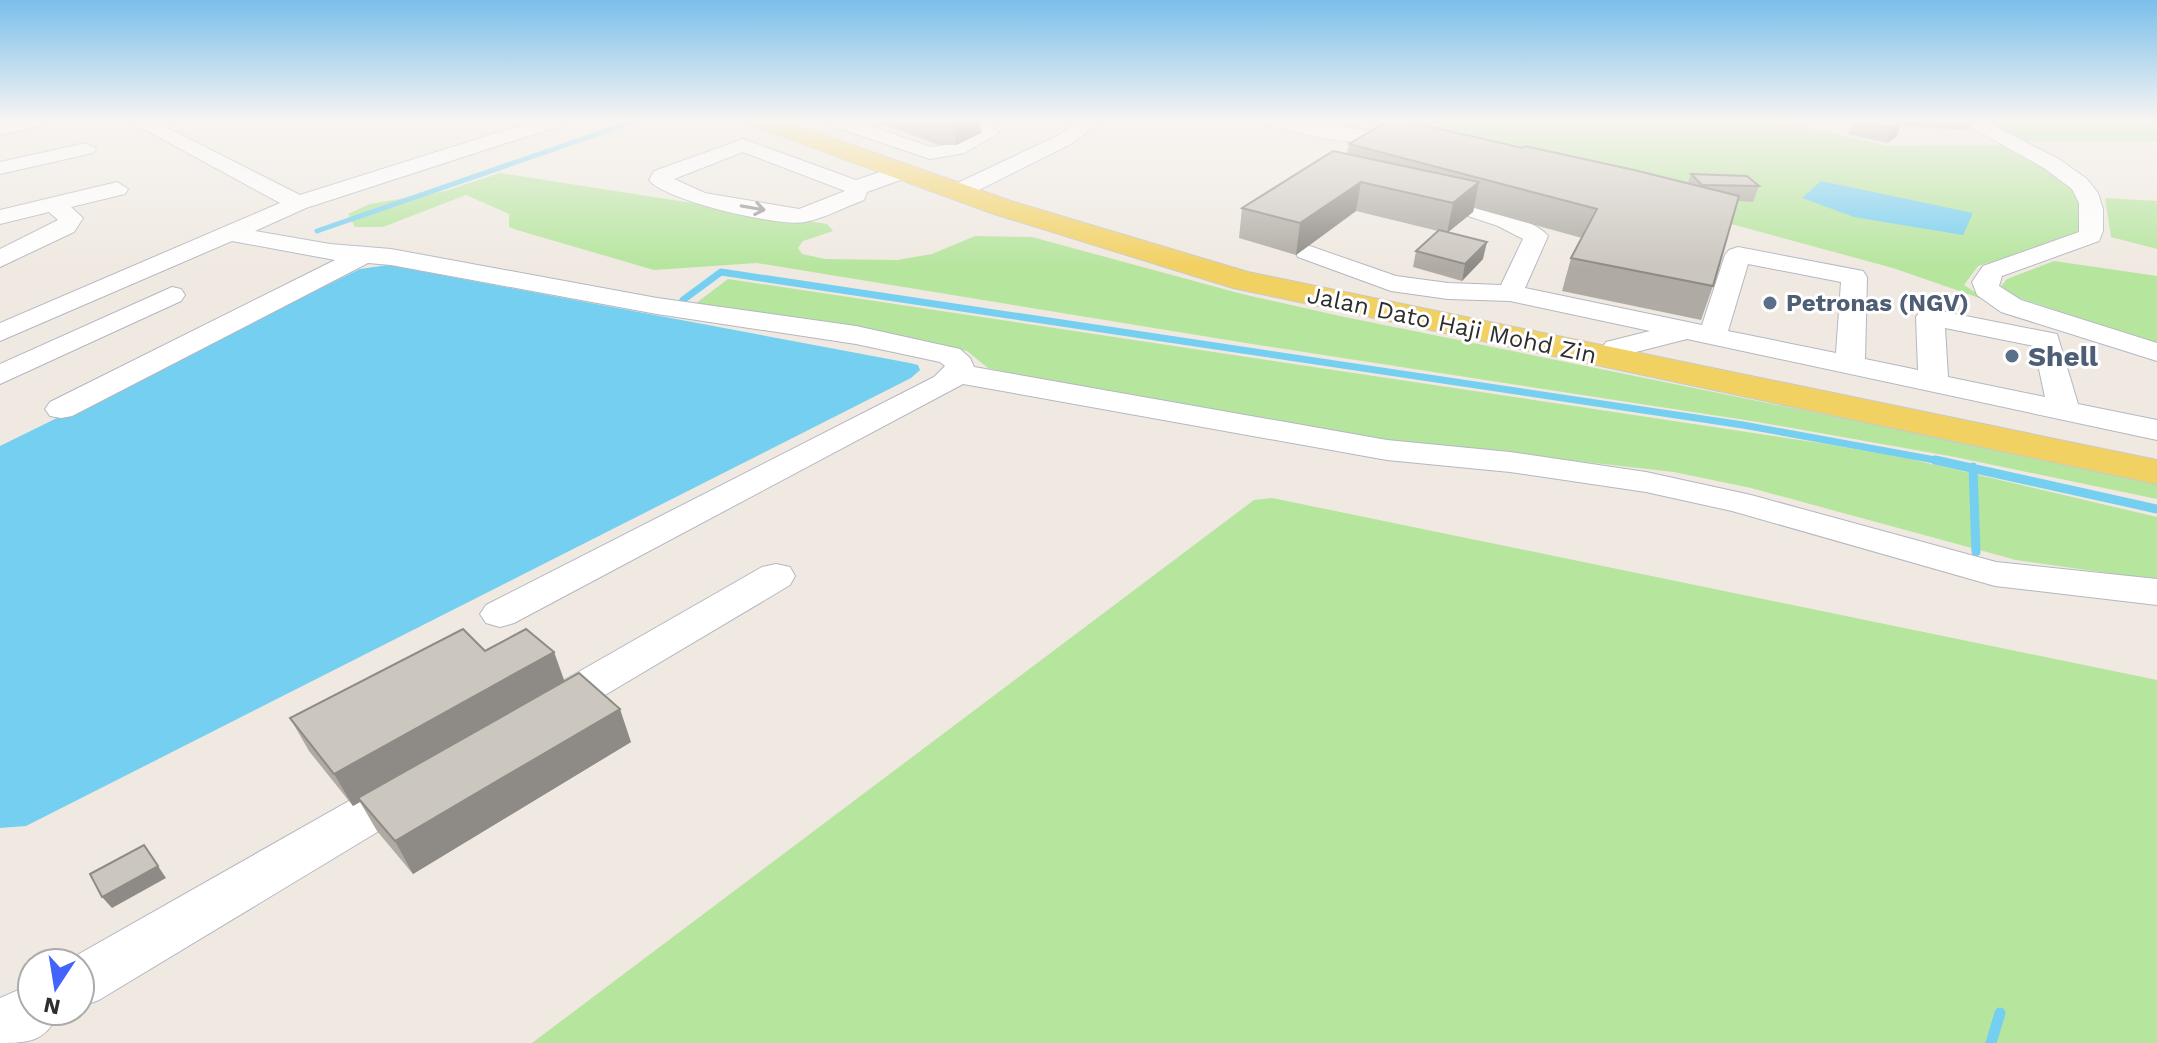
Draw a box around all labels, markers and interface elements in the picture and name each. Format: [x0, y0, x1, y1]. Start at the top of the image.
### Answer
one-way arrow [740, 201, 766, 216]
street label: Jalan Dato Haji Mohd Zin [1305, 281, 1599, 369]
place label: Petronas (NGV) [1786, 289, 1969, 317]
marker: Petronas (NGV) [1761, 294, 1779, 312]
place label: Shell [2028, 340, 2099, 373]
marker: Shell [2003, 347, 2021, 365]
north arrow [16, 947, 96, 1027]
text: N [41, 992, 63, 1020]

